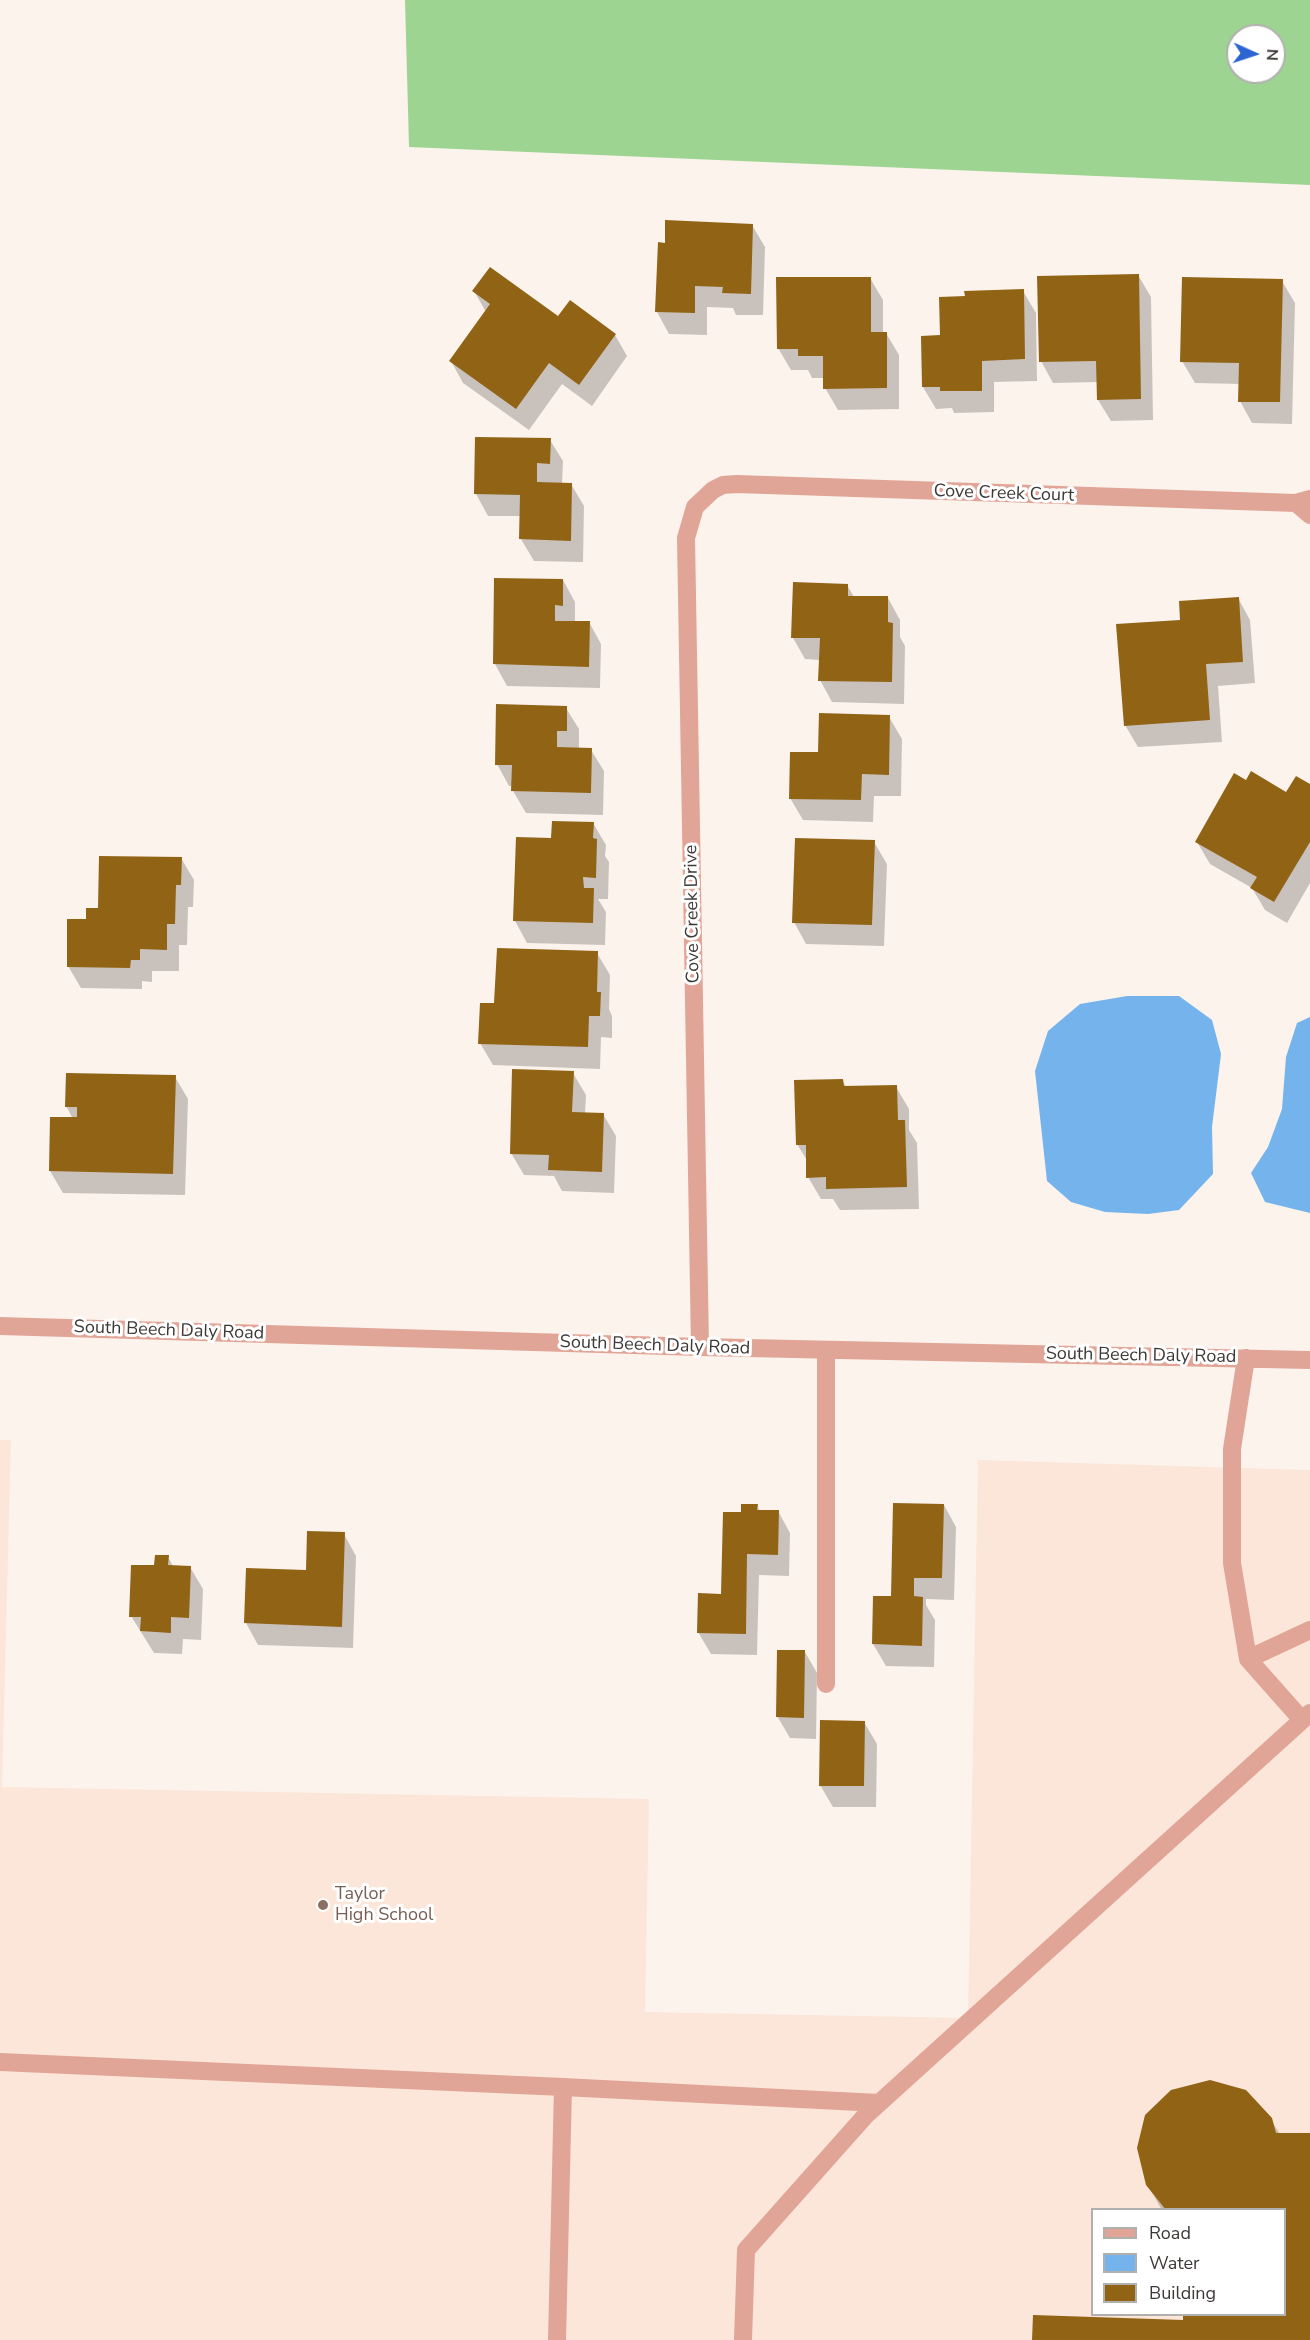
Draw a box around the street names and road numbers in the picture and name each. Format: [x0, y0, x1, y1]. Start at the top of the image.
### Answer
street label: Cove Creek Court [933, 481, 1075, 507]
street label: Cove Creek Drive [681, 845, 705, 983]
street label: South Beech Daly Road [73, 1317, 265, 1345]
street label: South Beech Daly Road [559, 1332, 751, 1360]
street label: South Beech Daly Road [1046, 1344, 1236, 1368]

